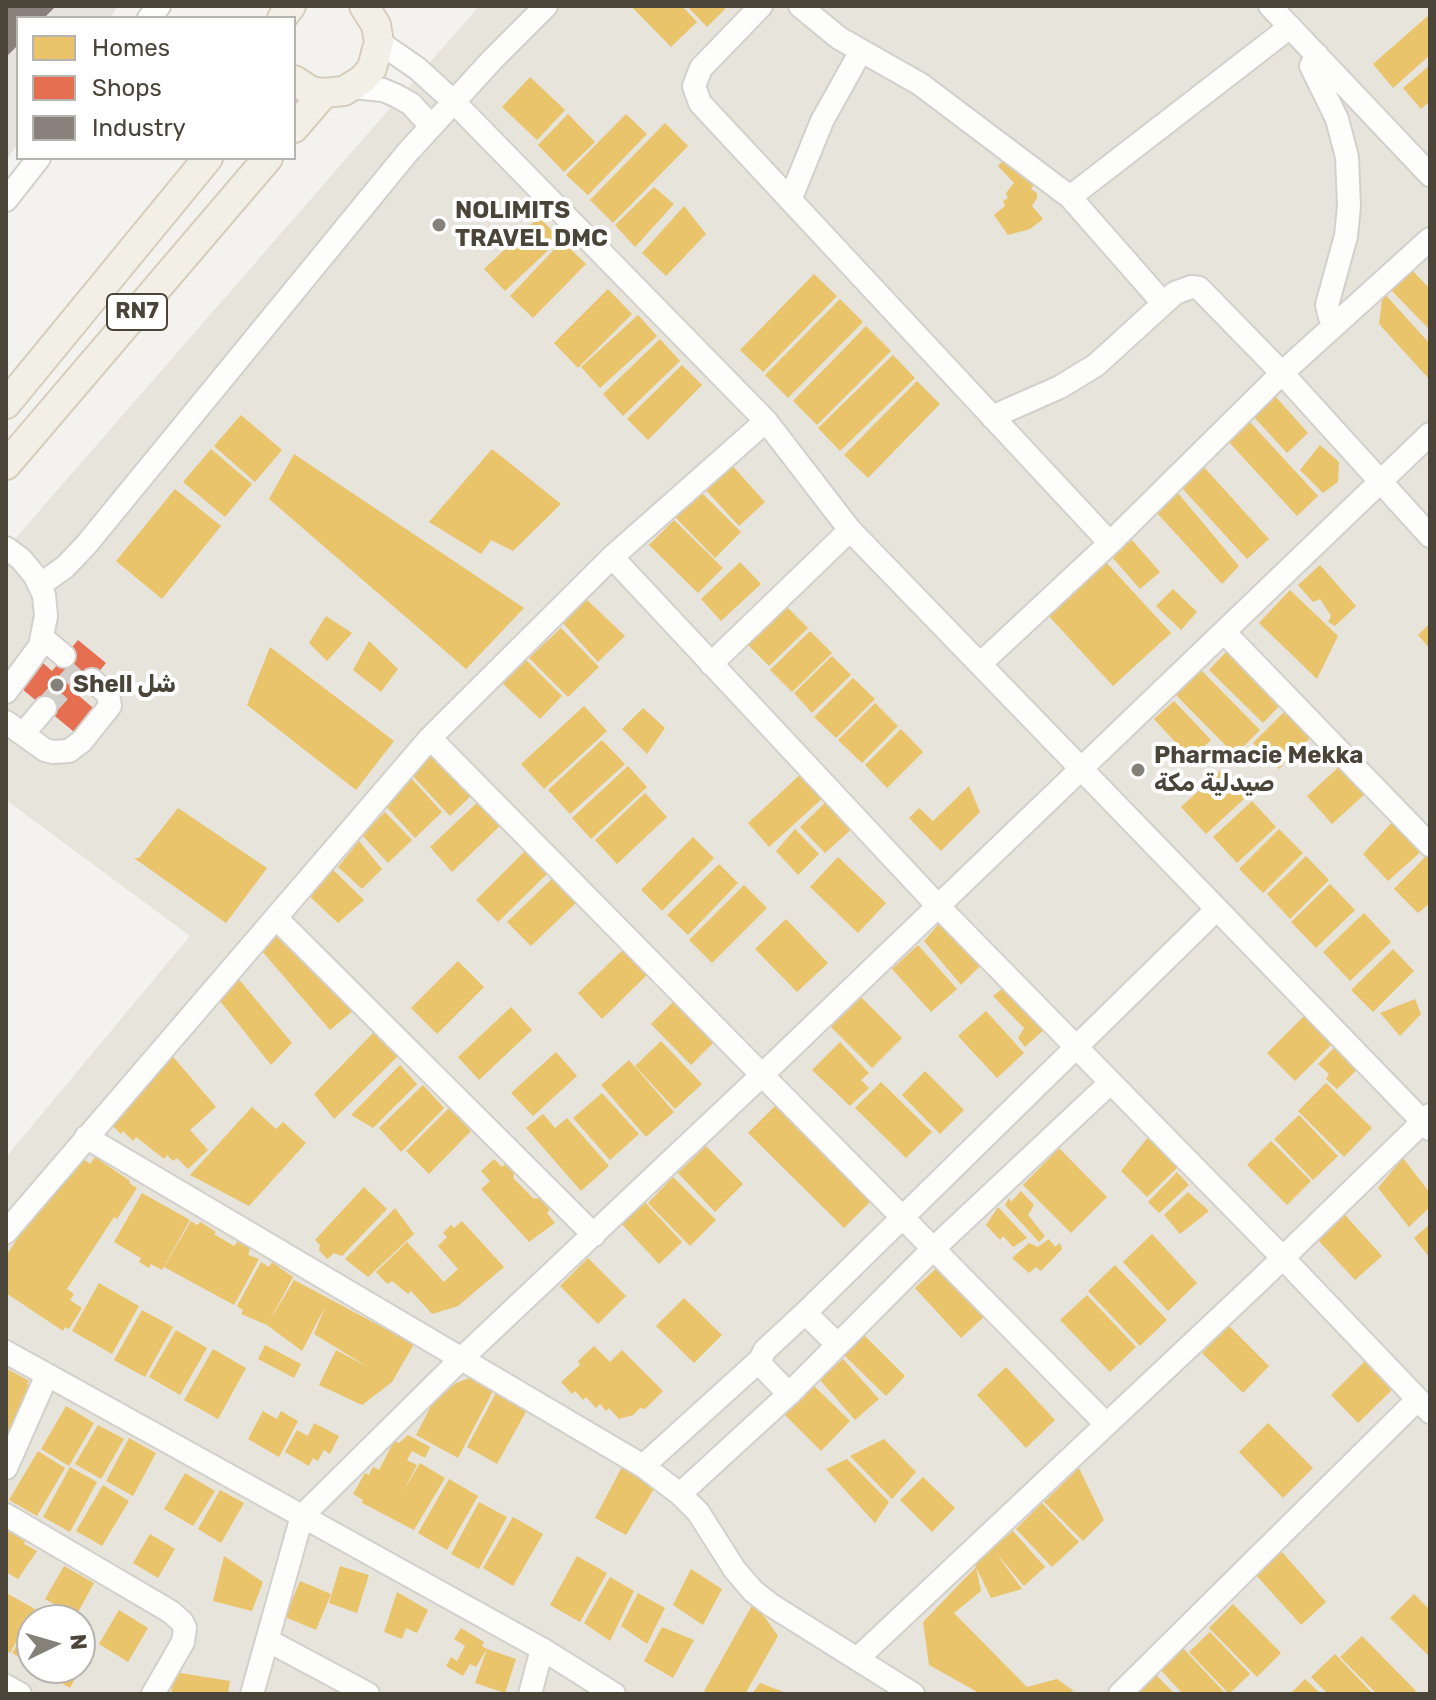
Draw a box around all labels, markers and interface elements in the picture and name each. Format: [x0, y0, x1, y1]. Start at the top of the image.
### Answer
legend [16, 16, 296, 160]
text: Homes [92, 34, 170, 62]
text: Shops [92, 74, 162, 102]
text: Industry [92, 114, 186, 142]
place label: NOLIMITS TRAVEL DMC [455, 197, 608, 253]
marker: NOLIMITS TRAVEL DMC [430, 216, 448, 234]
road number: RN7 [107, 294, 167, 330]
place label: Shell شل [73, 671, 176, 699]
marker: Shell شل [48, 676, 66, 694]
place label: Pharmacie Mekka صيدلية مكة [1154, 742, 1364, 798]
marker: Pharmacie Mekka صيدلية مكة [1129, 761, 1147, 779]
north arrow [16, 1604, 96, 1684]
text: N [64, 1633, 93, 1651]

